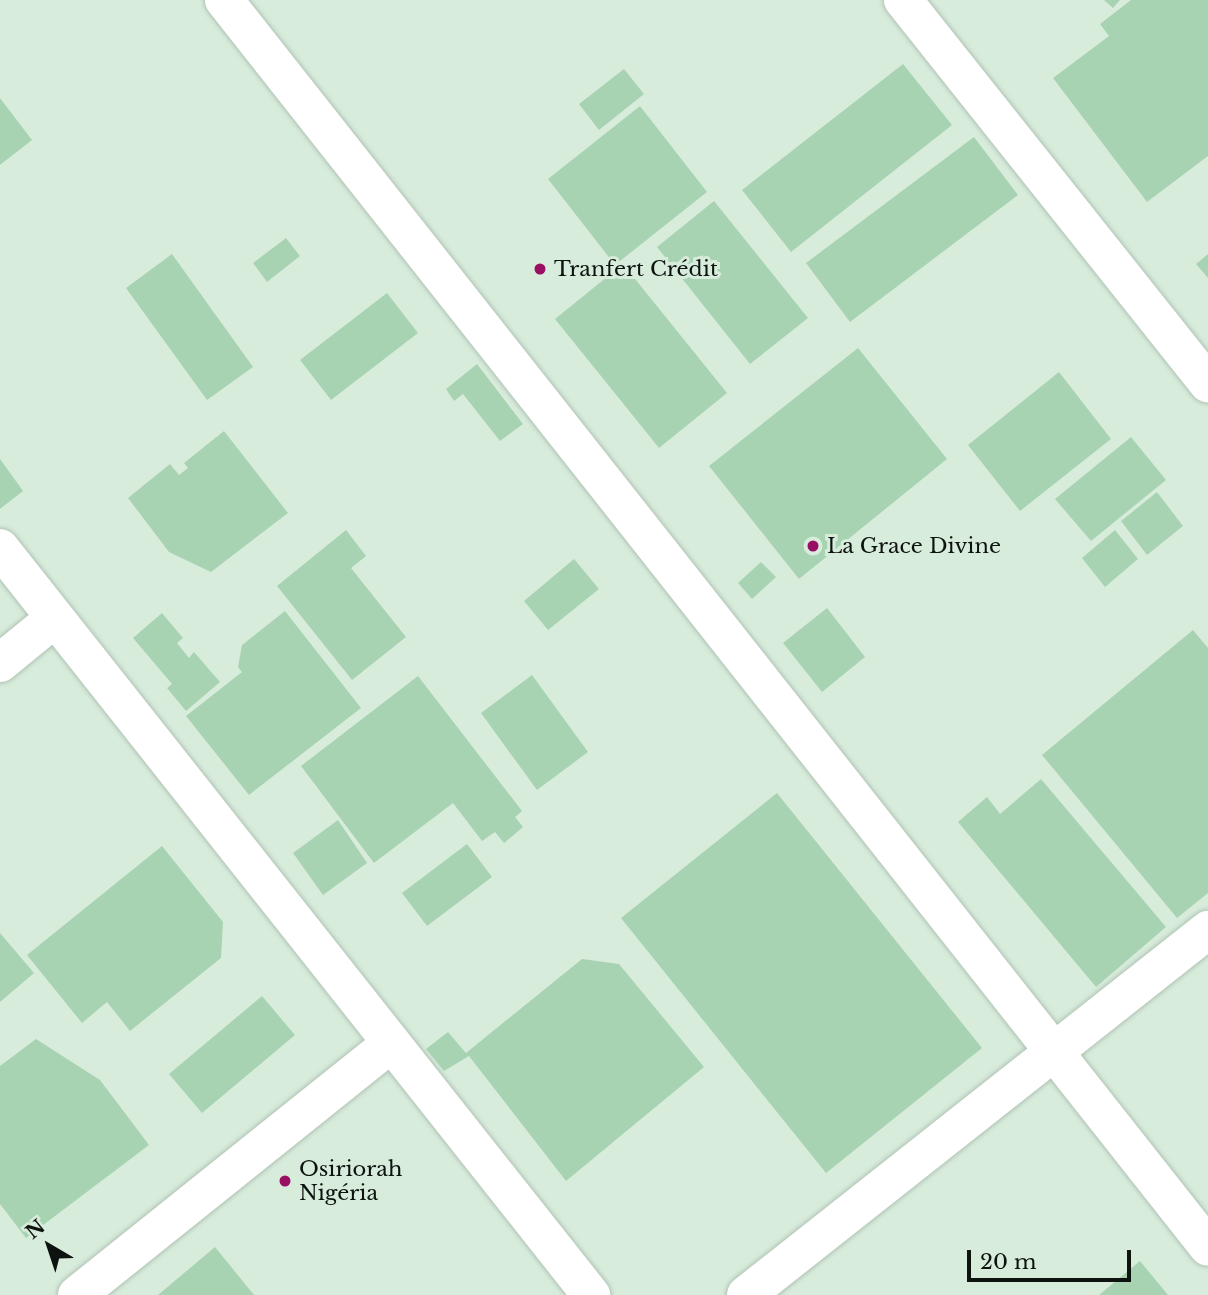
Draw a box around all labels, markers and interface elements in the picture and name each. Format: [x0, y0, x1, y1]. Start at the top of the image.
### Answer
place label: Tranfert Crédit [554, 256, 718, 282]
marker: Tranfert Crédit [532, 261, 548, 277]
place label: La Grace Divine [827, 533, 1001, 559]
marker: La Grace Divine [805, 538, 821, 554]
place label: Osiriorah Nigéria [299, 1156, 402, 1206]
marker: Osiriorah Nigéria [277, 1173, 293, 1189]
north arrow [14, 1211, 84, 1281]
text: N [21, 1215, 50, 1244]
scale bar [970, 1236, 1134, 1280]
text: 20 m [980, 1249, 1037, 1275]

